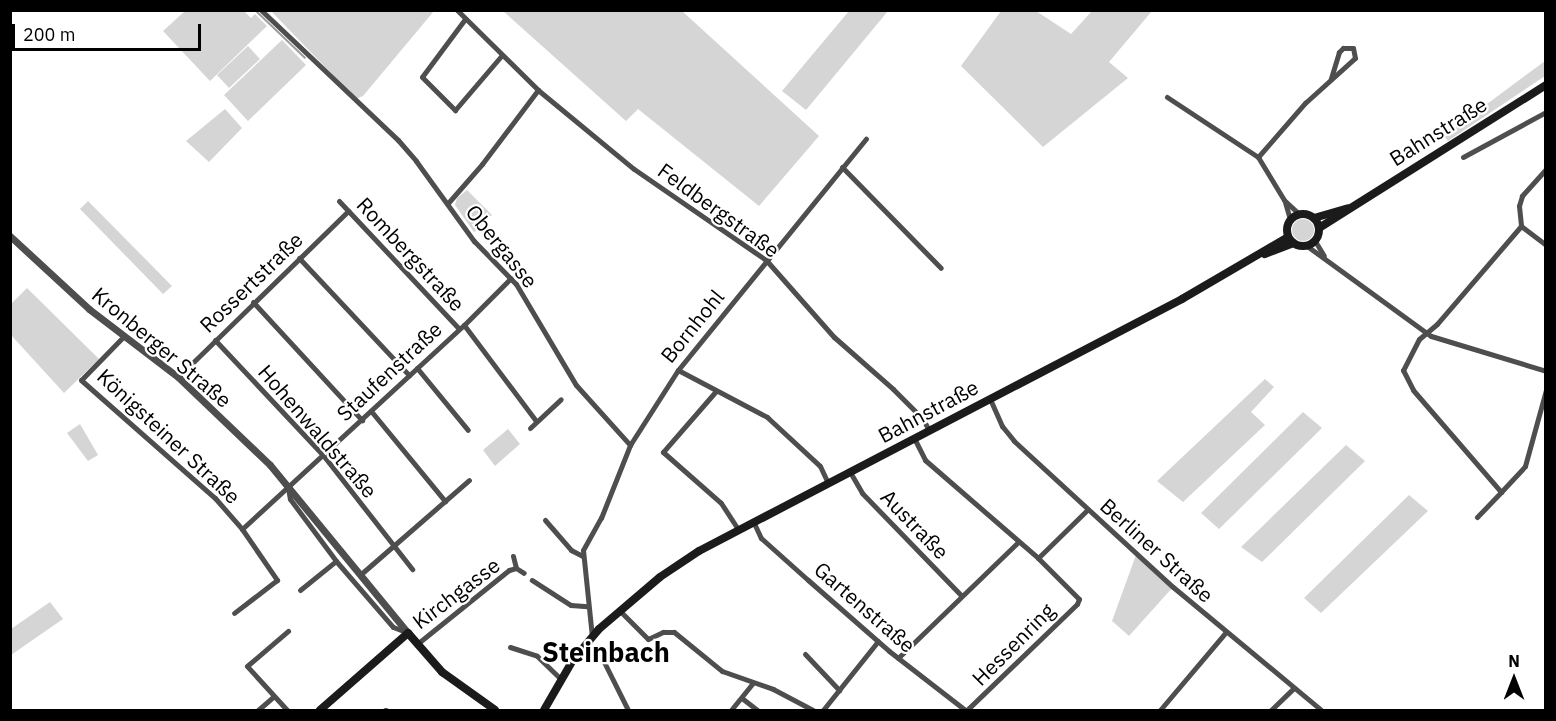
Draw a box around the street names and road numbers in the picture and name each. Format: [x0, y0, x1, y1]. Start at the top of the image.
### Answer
street label: Bahnstraße [1385, 91, 1491, 171]
street label: Feldbergstraße [653, 158, 785, 262]
street label: Rombergstraße [352, 192, 470, 316]
street label: Obergasse [461, 199, 543, 293]
street label: Rossertstraße [194, 227, 308, 337]
street label: Kronberger Straße [87, 281, 237, 413]
street label: Bornhohl [655, 284, 729, 368]
street label: Staufenstraße [331, 316, 447, 426]
street label: Hohenwaldstraße [253, 359, 383, 503]
street label: Königsteiner Straße [92, 363, 246, 509]
street label: Bahnstraße [874, 374, 982, 448]
street label: Austraße [876, 484, 954, 564]
street label: Berliner Straße [1095, 493, 1219, 607]
street label: Kirchgasse [407, 552, 505, 634]
street label: Gartenstraße [809, 556, 921, 658]
street label: Hessenring [967, 598, 1059, 690]

